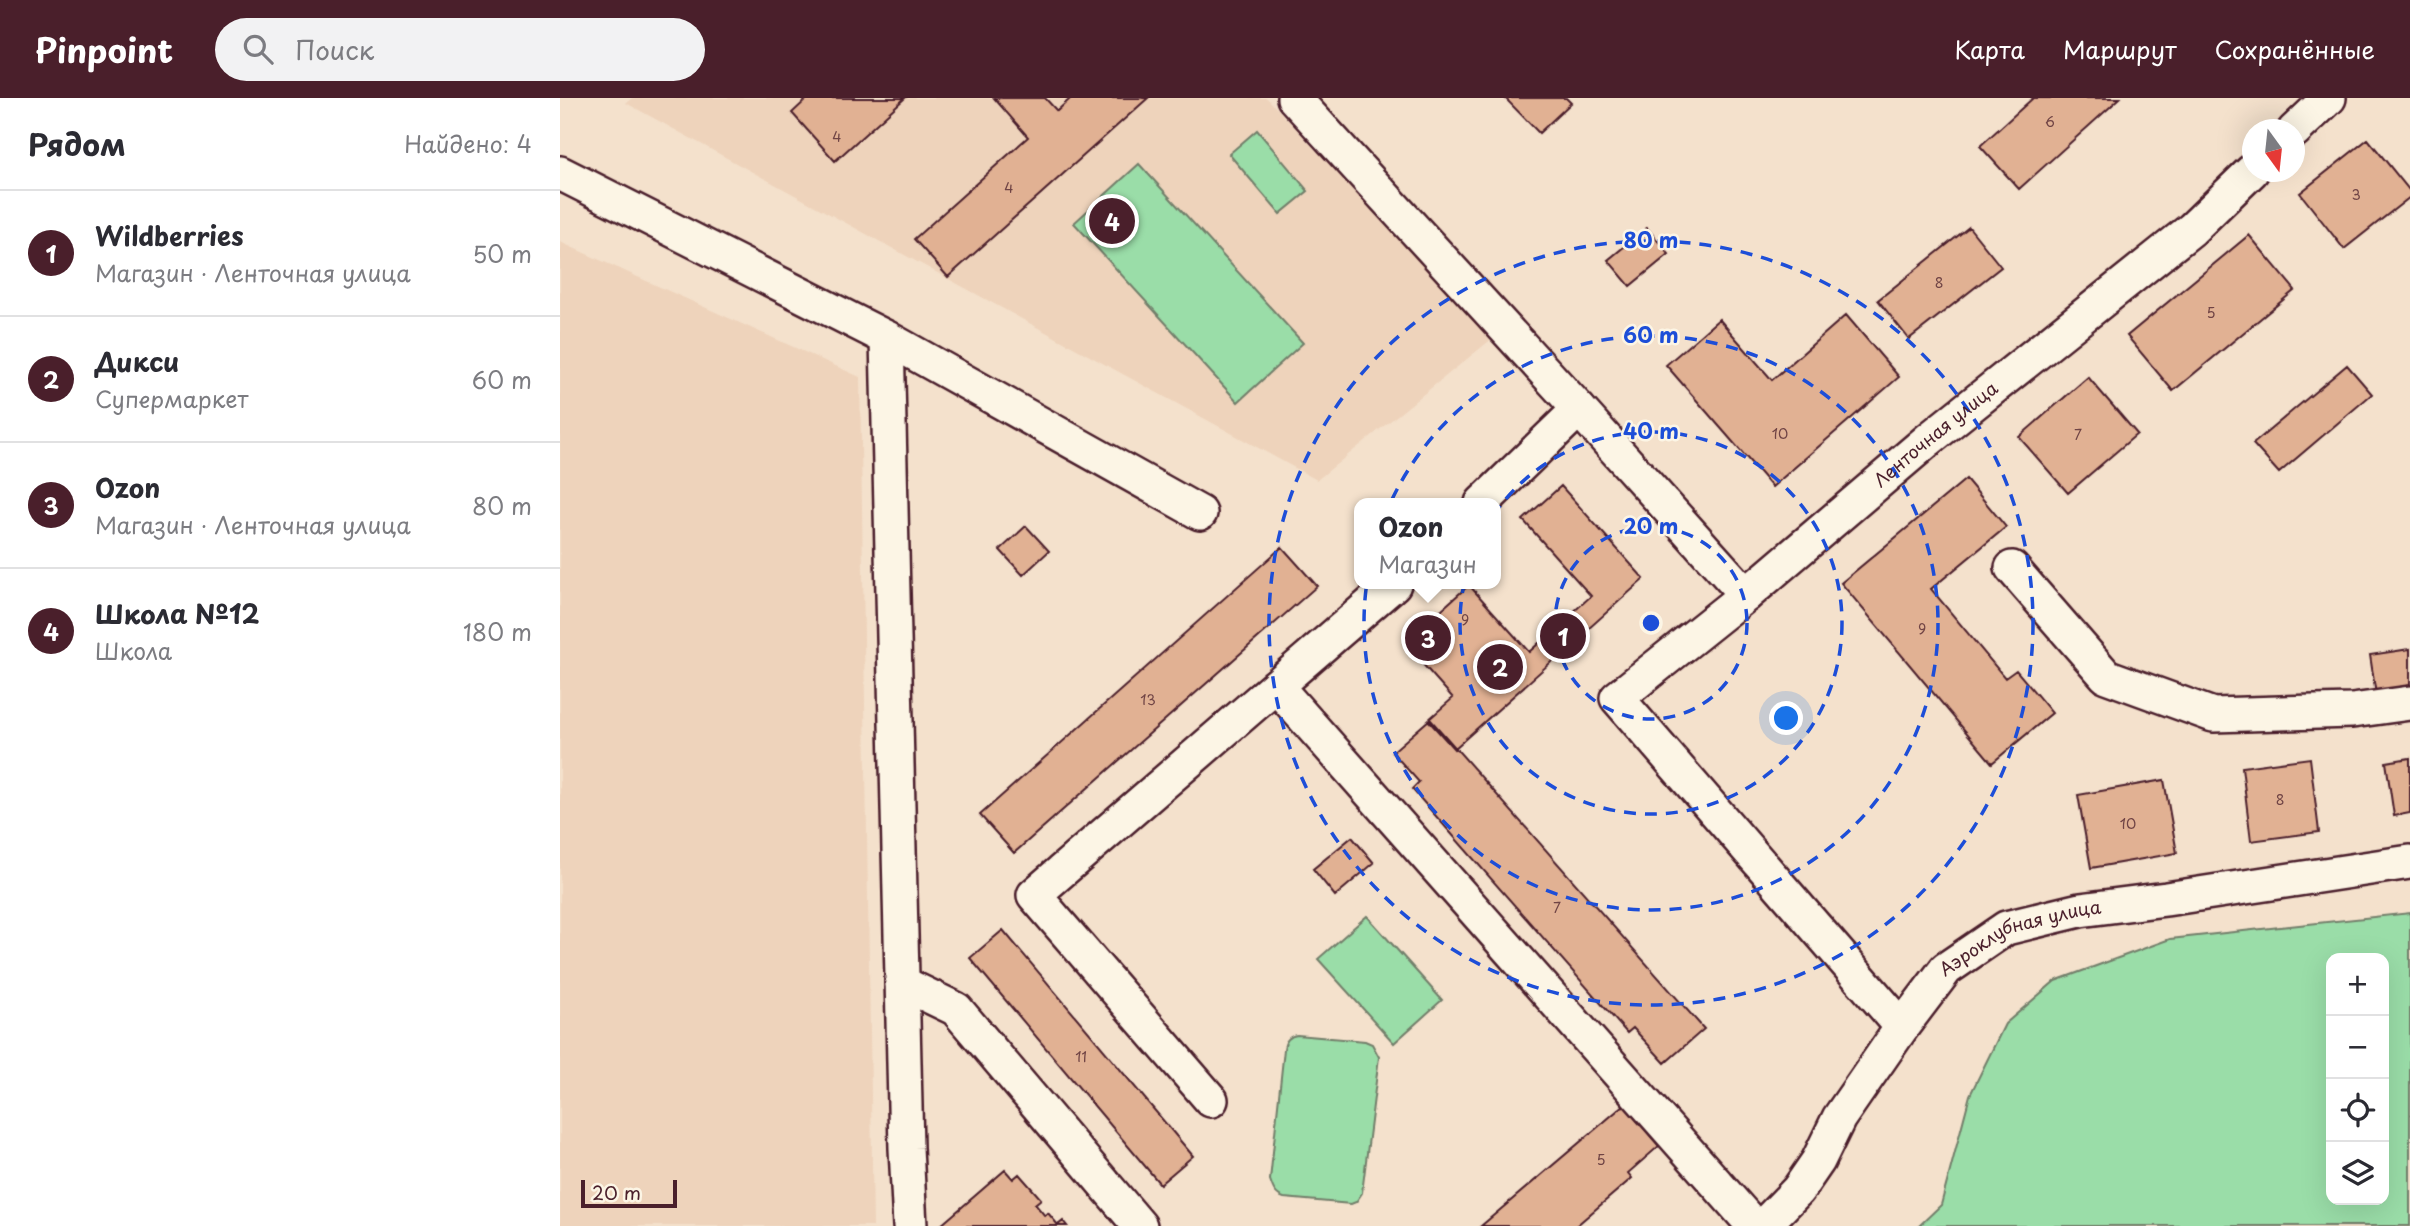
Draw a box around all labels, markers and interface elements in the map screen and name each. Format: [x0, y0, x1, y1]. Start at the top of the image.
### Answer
search box [215, 18, 705, 81]
text: Pinpoint [35, 24, 173, 74]
icon: search [239, 30, 277, 68]
text: Поиск [295, 30, 374, 69]
text: Карта [1954, 31, 2025, 67]
text: Маршрут [2063, 31, 2177, 67]
text: Сохранённые [2215, 31, 2375, 67]
house number: 6 [2045, 111, 2055, 132]
north arrow [2242, 119, 2305, 182]
text: Рядом [28, 121, 126, 166]
text: Найдено: 4 [404, 126, 532, 161]
house number: 4 [832, 126, 842, 147]
house number: 4 [1004, 177, 1014, 198]
house number: 3 [2351, 184, 2361, 205]
pin: 4 [1089, 195, 1135, 247]
text: Wildberries [95, 216, 244, 255]
text: 80 m [1624, 223, 1678, 255]
text: 1 [46, 236, 57, 271]
text: 50 m [472, 236, 532, 271]
text: Магазин · Ленточная улица [95, 255, 411, 290]
house number: 8 [1935, 272, 1943, 293]
house number: 5 [2206, 302, 2216, 323]
text: 60 m [1623, 318, 1679, 350]
text: Дикси [95, 342, 179, 381]
text: 2 [43, 362, 59, 397]
text: 60 m [472, 362, 532, 397]
street label: Ленточная улица [1867, 374, 2004, 493]
text: Супермаркет [95, 381, 249, 416]
text: 40 m [1623, 414, 1679, 446]
house number: 10 [1772, 423, 1788, 444]
house number: 7 [2074, 424, 2082, 445]
text: Ozon [95, 468, 160, 507]
text: 3 [43, 488, 59, 523]
text: 80 m [472, 488, 532, 523]
popup [1354, 498, 1501, 589]
text: Магазин · Ленточная улица [95, 507, 411, 542]
text: Ozon [1378, 507, 1444, 546]
text: 20 m [1624, 509, 1678, 541]
text: Магазин [1378, 546, 1477, 581]
text: Школа №12 [95, 594, 260, 633]
house number: 9 [1461, 609, 1469, 630]
pin: 1 [1540, 610, 1586, 662]
centre of rings [1639, 611, 1663, 635]
pin: 3 [1405, 612, 1451, 664]
text: 4 [43, 614, 59, 649]
text: 180 m [463, 614, 532, 649]
house number: 9 [1918, 618, 1926, 639]
text: Школа [95, 633, 172, 668]
pin: 2 [1477, 641, 1523, 693]
house number: 13 [1140, 689, 1156, 710]
your location [1769, 701, 1803, 735]
house number: 8 [2276, 789, 2284, 810]
house number: 10 [2120, 813, 2136, 834]
street label: Аэроклубная улица [1933, 892, 2103, 982]
house number: 7 [1553, 897, 1561, 918]
map controls [2326, 953, 2389, 1205]
button: + [2326, 953, 2389, 1016]
button: − [2326, 1016, 2389, 1079]
house number: 11 [1075, 1046, 1087, 1067]
button: locate [2326, 1079, 2389, 1142]
button: layers [2326, 1142, 2389, 1205]
house number: 5 [1596, 1149, 1606, 1170]
scale bar [581, 1177, 677, 1209]
text: 20 m [592, 1178, 641, 1206]

